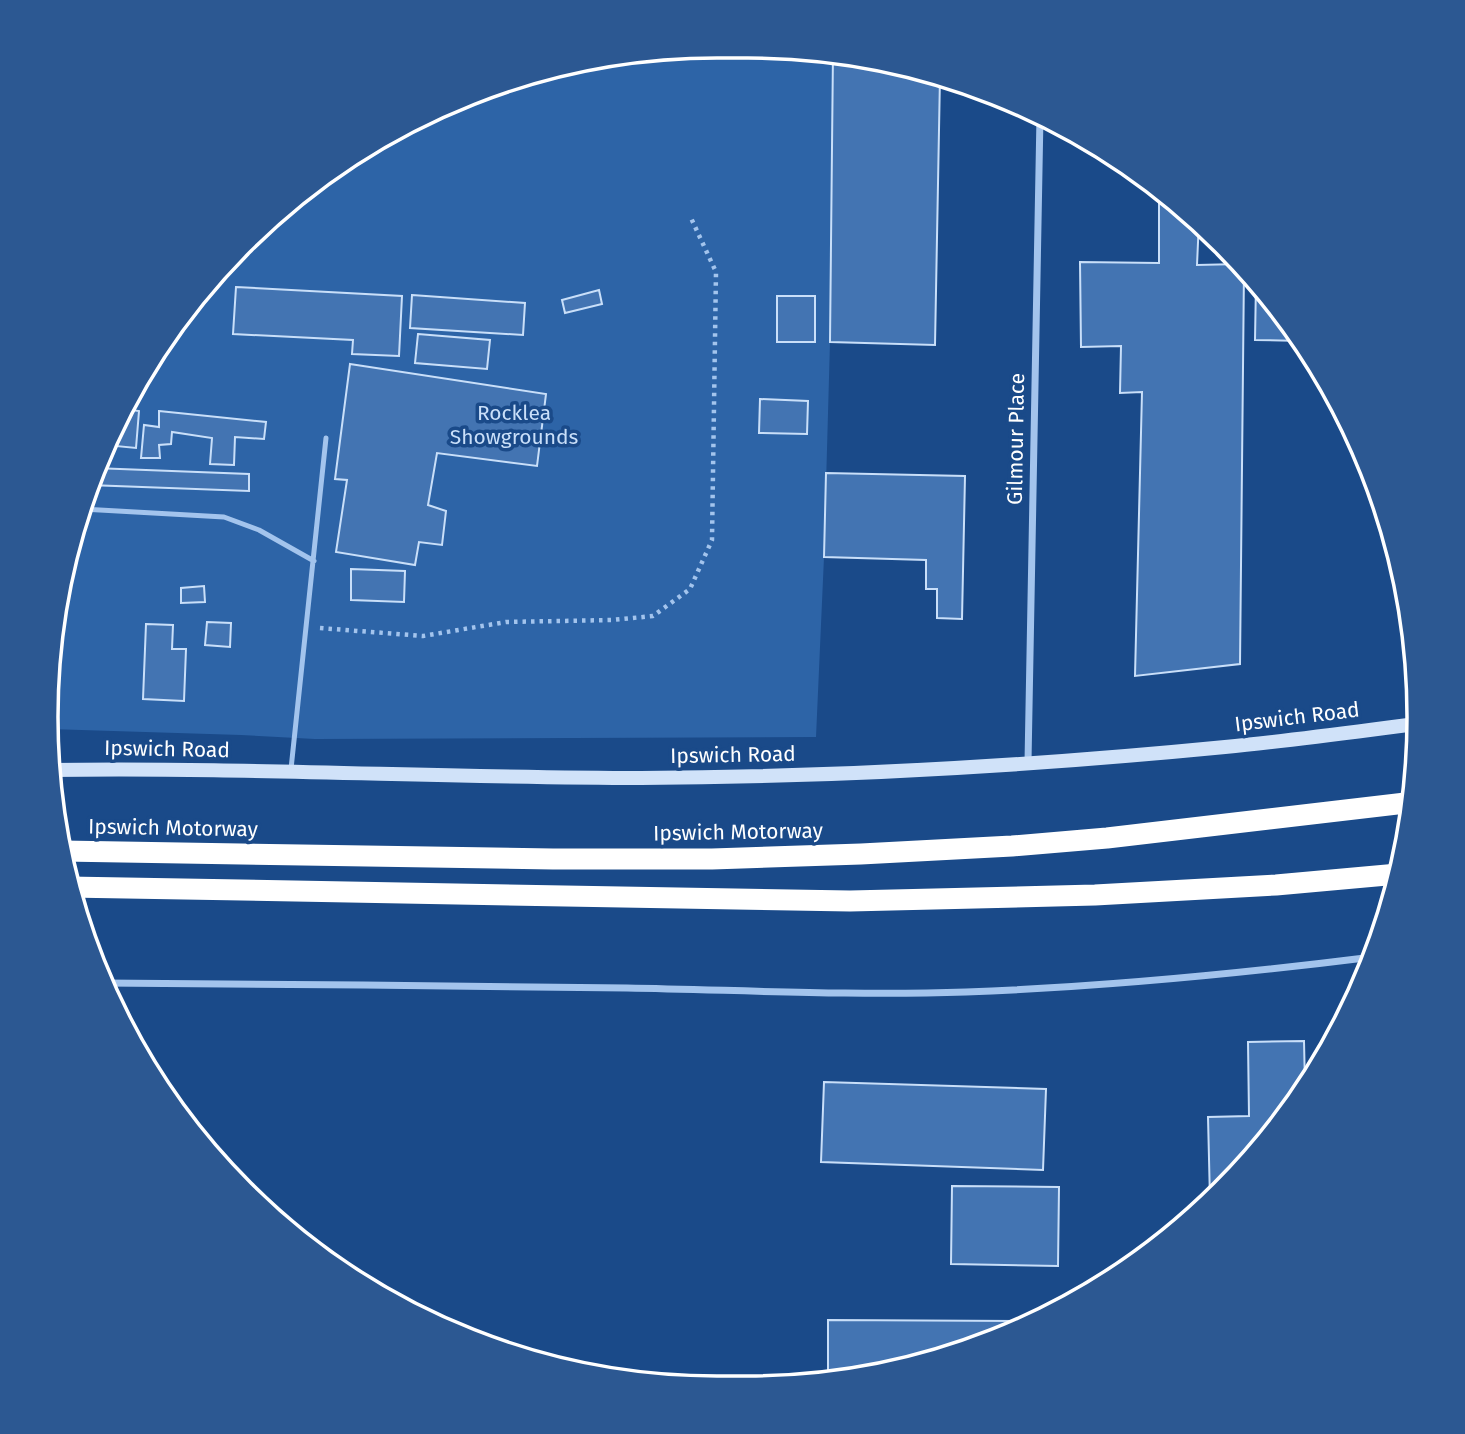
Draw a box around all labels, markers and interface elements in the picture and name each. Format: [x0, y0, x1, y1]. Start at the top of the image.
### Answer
street label: Gilmour Place [1002, 373, 1030, 505]
park label: Rocklea Showgrounds [450, 400, 579, 450]
street label: Ipswich Road [1233, 696, 1361, 738]
street label: Ipswich Road [104, 735, 230, 763]
street label: Ipswich Road [670, 741, 796, 769]
street label: Ipswich Motorway [88, 814, 259, 842]
street label: Ipswich Motorway [653, 818, 824, 846]

